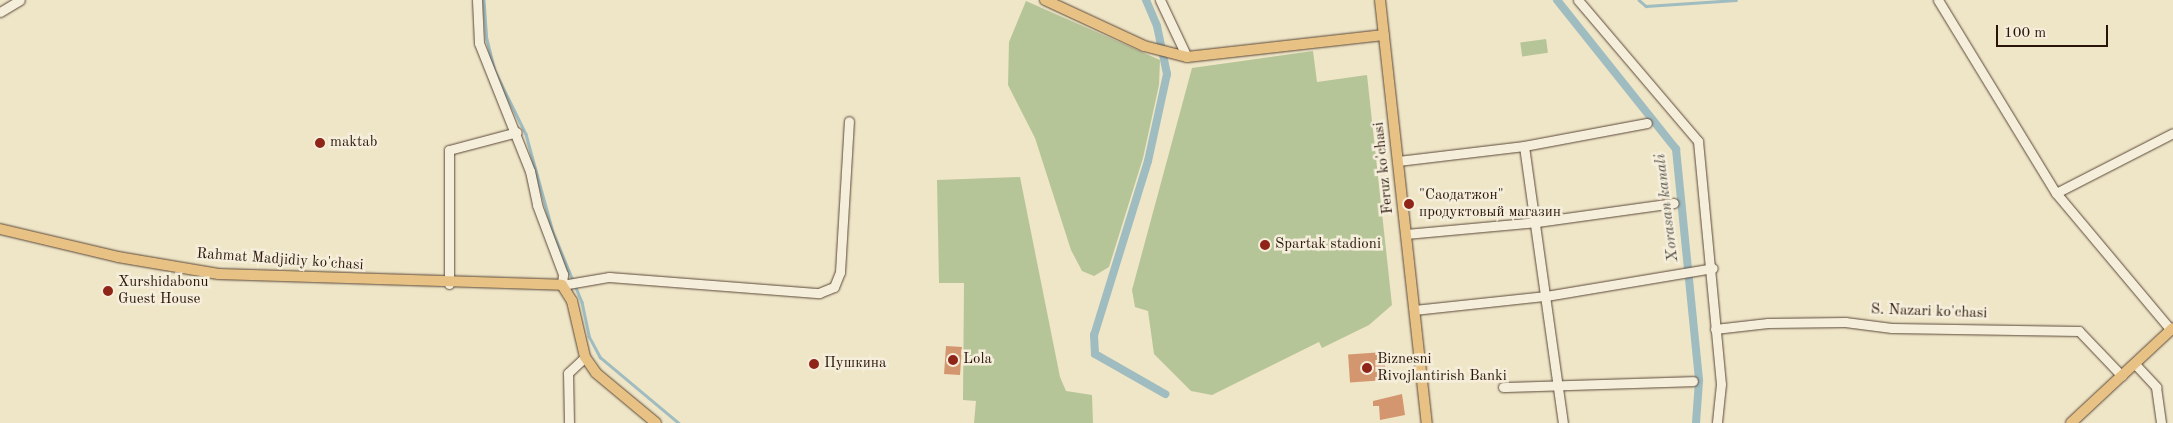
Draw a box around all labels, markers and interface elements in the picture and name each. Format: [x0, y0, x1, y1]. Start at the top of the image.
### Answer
scale bar [1998, 15, 2110, 47]
text: 100 m [2004, 26, 2046, 41]
street label: Feruz ko'chasi [1370, 121, 1398, 215]
place label: maktab [330, 134, 377, 152]
marker: maktab [314, 137, 326, 149]
water label: Xorasan kanali [1651, 153, 1683, 263]
place label: "Саодатжон" продуктовый магазин [1419, 186, 1561, 221]
marker: "Саодатжон" продуктовый магазин [1403, 198, 1415, 210]
place label: Spartak stadioni [1275, 236, 1381, 254]
marker: Spartak stadioni [1259, 239, 1271, 251]
street label: Rahmat Madjidiy ko'chasi [196, 245, 364, 275]
place label: Xurshidabonu Guest House [118, 273, 209, 308]
marker: Xurshidabonu Guest House [102, 285, 114, 297]
street label: S. Nazari ko'chasi [1870, 301, 1988, 323]
place label: Biznesni Rivojlantirish Banki [1377, 350, 1507, 385]
place label: Lola [963, 351, 992, 369]
marker: Lola [947, 354, 959, 366]
place label: Пушкина [824, 355, 886, 373]
marker: Пушкина [808, 358, 820, 370]
marker: Biznesni Rivojlantirish Banki [1361, 362, 1373, 374]

